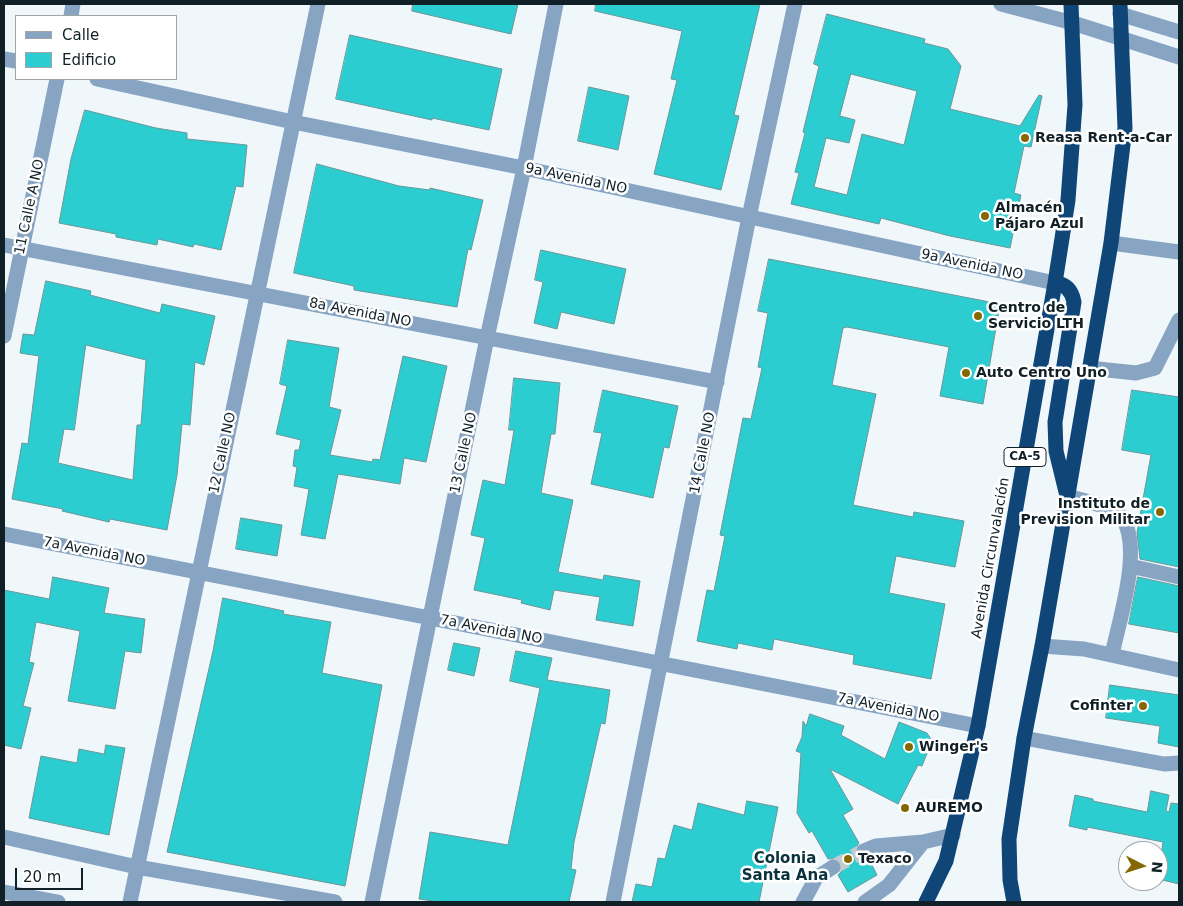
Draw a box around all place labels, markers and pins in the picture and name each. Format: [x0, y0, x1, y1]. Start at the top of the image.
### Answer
place label: Reasa Rent-a-Car [1035, 130, 1172, 146]
marker: Reasa Rent-a-Car [1019, 132, 1031, 144]
place label: Almacén Pájaro Azul [995, 200, 1084, 232]
marker: Almacén Pájaro Azul [979, 210, 991, 222]
place label: Centro de Servicio LTH [988, 300, 1084, 332]
marker: Centro de Servicio LTH [972, 310, 984, 322]
place label: Auto Centro Uno [976, 365, 1107, 381]
marker: Auto Centro Uno [960, 367, 972, 379]
place label: Instituto de Prevision Militar [1020, 496, 1150, 528]
marker: Instituto de Prevision Militar [1154, 506, 1166, 518]
place label: Cofinter [1070, 698, 1133, 714]
marker: Cofinter [1137, 700, 1149, 712]
place label: Winger's [919, 739, 988, 755]
marker: Winger's [903, 741, 915, 753]
place label: AUREMO [915, 800, 983, 816]
marker: AUREMO [899, 802, 911, 814]
place label: Texaco [858, 851, 912, 867]
marker: Texaco [842, 853, 854, 865]

